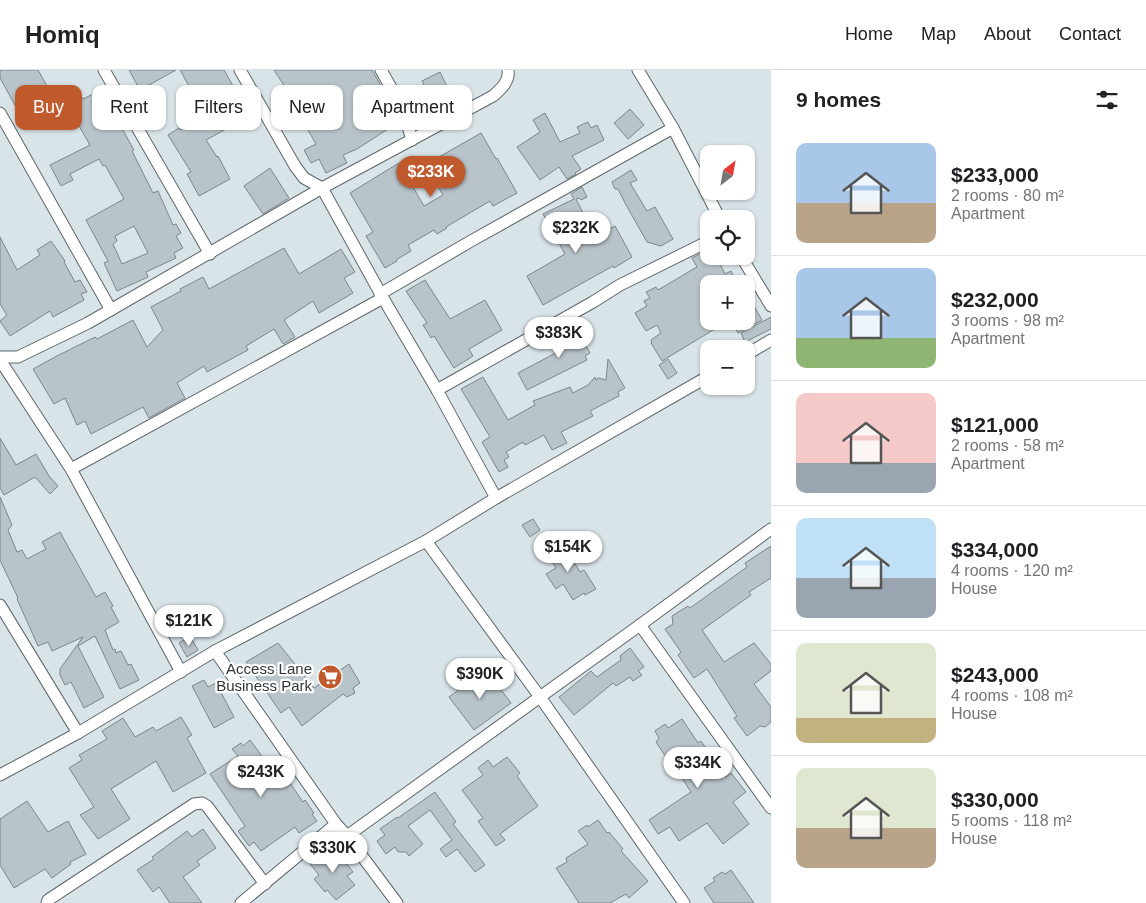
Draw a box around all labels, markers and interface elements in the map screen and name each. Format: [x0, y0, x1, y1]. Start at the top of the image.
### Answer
text: Homiq [25, 21, 100, 48]
text: Home [845, 24, 893, 44]
text: Map [921, 24, 956, 44]
text: About [984, 24, 1031, 44]
text: Contact [1059, 24, 1121, 44]
chip: Buy [15, 85, 82, 130]
chip: Rent [92, 85, 166, 130]
chip: Filters [176, 85, 261, 130]
chip: New [271, 85, 343, 130]
chip: Apartment [353, 85, 472, 130]
icon: filters [1093, 86, 1121, 114]
text: 9 homes [796, 88, 881, 111]
north arrow [700, 145, 755, 200]
map controls [700, 145, 755, 395]
pin: $233K [396, 156, 466, 198]
text: $233K [407, 163, 455, 180]
icon: home [836, 163, 896, 223]
text: $233,000 [951, 163, 1039, 186]
text: 2 rooms · 80 m² [951, 187, 1064, 204]
text: Apartment [951, 205, 1025, 222]
button: locate [700, 210, 755, 265]
pin: $232K [541, 212, 611, 254]
text: $232K [552, 219, 600, 236]
button: + [700, 275, 755, 330]
icon: home [836, 288, 896, 348]
text: $232,000 [951, 288, 1039, 311]
text: 3 rooms · 98 m² [951, 312, 1064, 329]
pin: $383K [524, 316, 594, 359]
text: $383K [535, 324, 583, 341]
text: Apartment [951, 330, 1025, 347]
button: − [700, 340, 755, 395]
icon: home [836, 413, 896, 473]
text: $121,000 [951, 413, 1039, 436]
text: 2 rooms · 58 m² [951, 437, 1064, 454]
text: Apartment [951, 455, 1025, 472]
pin: $154K [533, 530, 603, 573]
text: $154K [544, 538, 592, 555]
icon: home [836, 538, 896, 598]
text: $334,000 [951, 538, 1039, 561]
text: 4 rooms · 120 m² [951, 562, 1073, 579]
text: House [951, 580, 997, 597]
pin: $121K [154, 604, 224, 647]
text: $121K [165, 612, 213, 629]
pin: $390K [445, 658, 515, 700]
place label: Access Lane Business Park [216, 660, 312, 694]
icon: home [836, 663, 896, 723]
text: $243,000 [951, 663, 1039, 686]
supermarket icon: Access Lane Business Park [317, 664, 343, 690]
text: $390K [456, 665, 504, 682]
text: 4 rooms · 108 m² [951, 687, 1073, 704]
text: House [951, 705, 997, 722]
pin: $334K [663, 746, 733, 789]
text: $334K [674, 754, 722, 771]
pin: $243K [226, 756, 296, 798]
text: $243K [237, 763, 285, 780]
icon: home [836, 788, 896, 848]
text: $330,000 [951, 788, 1039, 811]
text: 5 rooms · 118 m² [951, 812, 1072, 829]
text: House [951, 830, 997, 847]
pin: $330K [298, 832, 368, 874]
text: $330K [309, 839, 357, 856]

